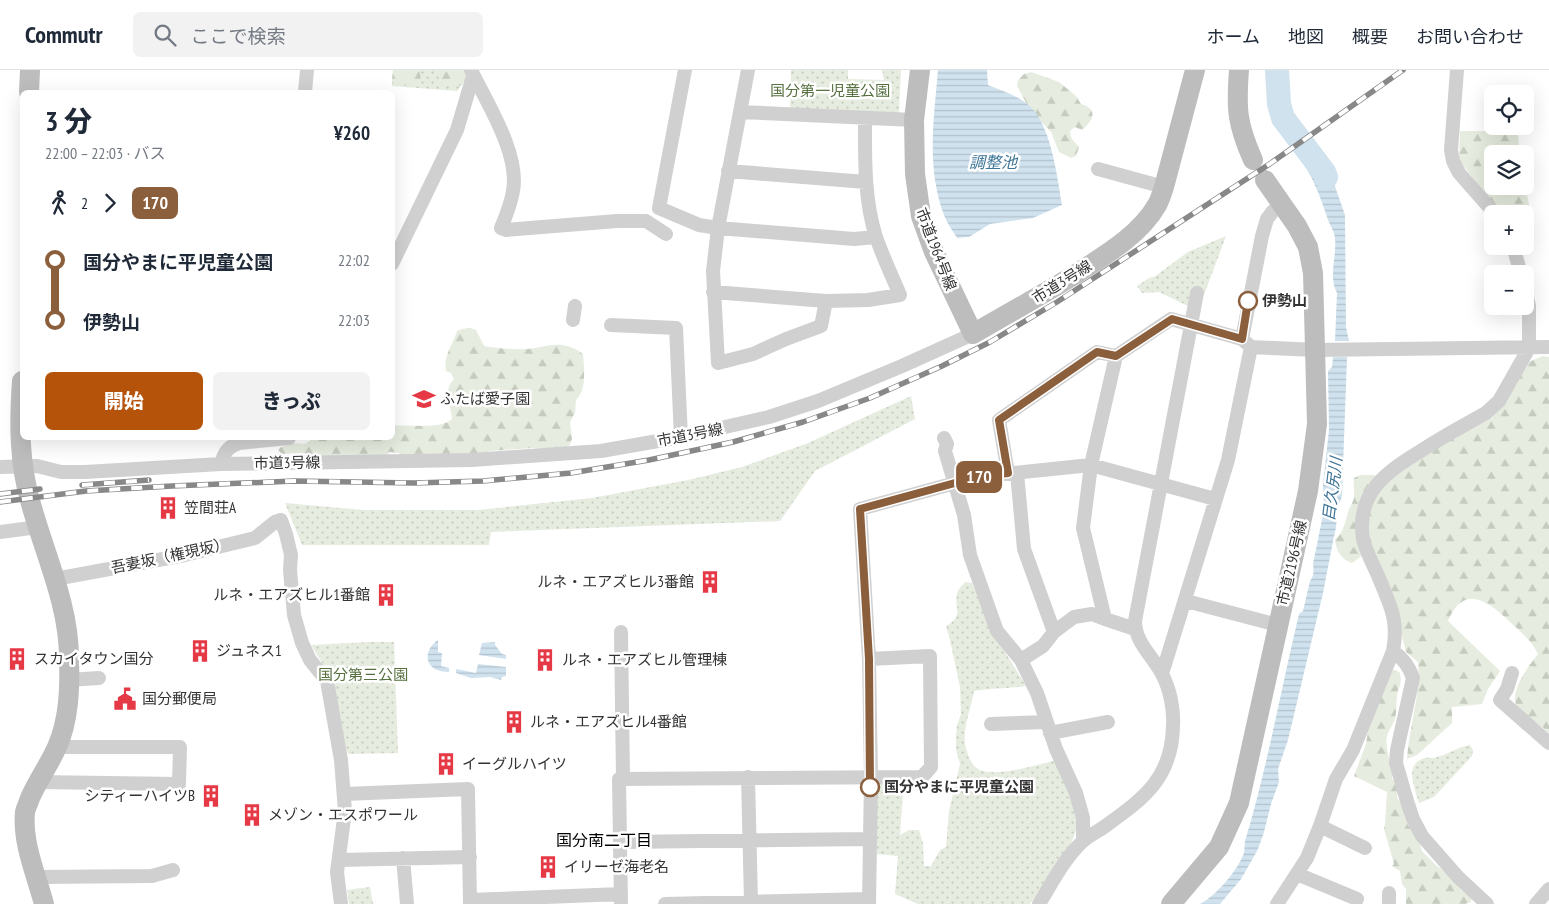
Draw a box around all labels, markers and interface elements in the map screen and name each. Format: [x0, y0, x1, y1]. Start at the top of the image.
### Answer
search box [133, 12, 483, 57]
text: Commutr [25, 19, 103, 50]
icon: search [151, 21, 179, 49]
text: ここで検索 [191, 24, 286, 48]
text: ホーム [1207, 25, 1260, 48]
text: 地図 [1288, 25, 1324, 48]
text: 概要 [1352, 25, 1388, 48]
text: お問い合わせ [1416, 25, 1524, 48]
park label: 国分第一児童公園 [770, 81, 890, 100]
map controls [1484, 85, 1534, 315]
button: locate [1484, 85, 1534, 135]
text: 3 分 [45, 102, 92, 139]
text: ¥260 [334, 121, 370, 145]
text: 22:00 – 22:03 · バス [45, 143, 165, 163]
button: layers [1484, 145, 1534, 195]
water label: 調整池 [969, 152, 1019, 172]
icon: walk [45, 189, 73, 217]
icon: forward [96, 189, 124, 217]
text: 170 [142, 191, 168, 214]
text: 2 [81, 193, 88, 213]
street label: 市道1964号線 [912, 205, 961, 293]
button: + [1484, 205, 1534, 255]
text: 国分やまに平児童公園 [83, 250, 273, 274]
text: 22:02 [338, 250, 370, 270]
street label: 市道3号線 [1028, 256, 1095, 307]
button: − [1484, 265, 1534, 315]
marker: 伊勢山 [1238, 291, 1258, 311]
place label: 伊勢山 [1262, 291, 1307, 310]
text: 伊勢山 [83, 310, 140, 334]
text: 22:03 [338, 310, 370, 330]
button: 開始 [45, 372, 203, 430]
button: きっぷ [213, 372, 370, 430]
school or university icon: ふたば愛子園 [411, 386, 437, 412]
place label: ふたば愛子園 [440, 389, 530, 408]
street label: 市道3号線 [655, 419, 724, 450]
street label: 市道3号線 [253, 452, 321, 473]
water label: 目久尻川 [1318, 454, 1346, 522]
line badge: 170 [950, 461, 1008, 493]
text: 170 [966, 465, 992, 488]
building icon: 笠間荘A [155, 495, 181, 521]
place label: 笠間荘A [184, 498, 237, 517]
street label: 市道2196号線 [1272, 518, 1311, 607]
street label: 吾妻坂（権現坂） [109, 534, 231, 577]
building icon: ルネ・エアズヒル3番館 [697, 569, 723, 595]
place label: ルネ・エアズヒル3番館 [537, 572, 694, 591]
building icon: ルネ・エアズヒル1番館 [373, 582, 399, 608]
place label: ルネ・エアズヒル1番館 [213, 585, 370, 604]
building icon: ジュネス1 [187, 638, 213, 664]
place label: ジュネス1 [216, 641, 282, 660]
building icon: スカイタウン国分 [4, 646, 30, 672]
building icon: ルネ・エアズヒル管理棟 [532, 647, 558, 673]
place label: スカイタウン国分 [34, 649, 153, 668]
place label: ルネ・エアズヒル管理棟 [562, 650, 727, 669]
park label: 国分第三公園 [318, 665, 408, 684]
public building icon: 国分郵便局 [112, 686, 138, 712]
place label: 国分郵便局 [142, 689, 217, 708]
building icon: ルネ・エアズヒル4番館 [501, 709, 527, 735]
place label: ルネ・エアズヒル4番館 [530, 712, 687, 731]
building icon: イーグルハイツ [433, 751, 459, 777]
place label: イーグルハイツ [462, 754, 567, 773]
marker: 国分やまに平児童公園 [860, 777, 880, 797]
place label: 国分やまに平児童公園 [884, 777, 1034, 796]
building icon: シティーハイツB [198, 783, 224, 809]
place label: シティーハイツB [84, 786, 195, 805]
building icon: メゾン・エスポワール [239, 802, 265, 828]
place label: メゾン・エスポワール [268, 805, 418, 824]
district label: 国分南二丁目 [556, 830, 652, 850]
building icon: イリーゼ海老名 [535, 854, 561, 880]
place label: イリーゼ海老名 [564, 857, 669, 876]

